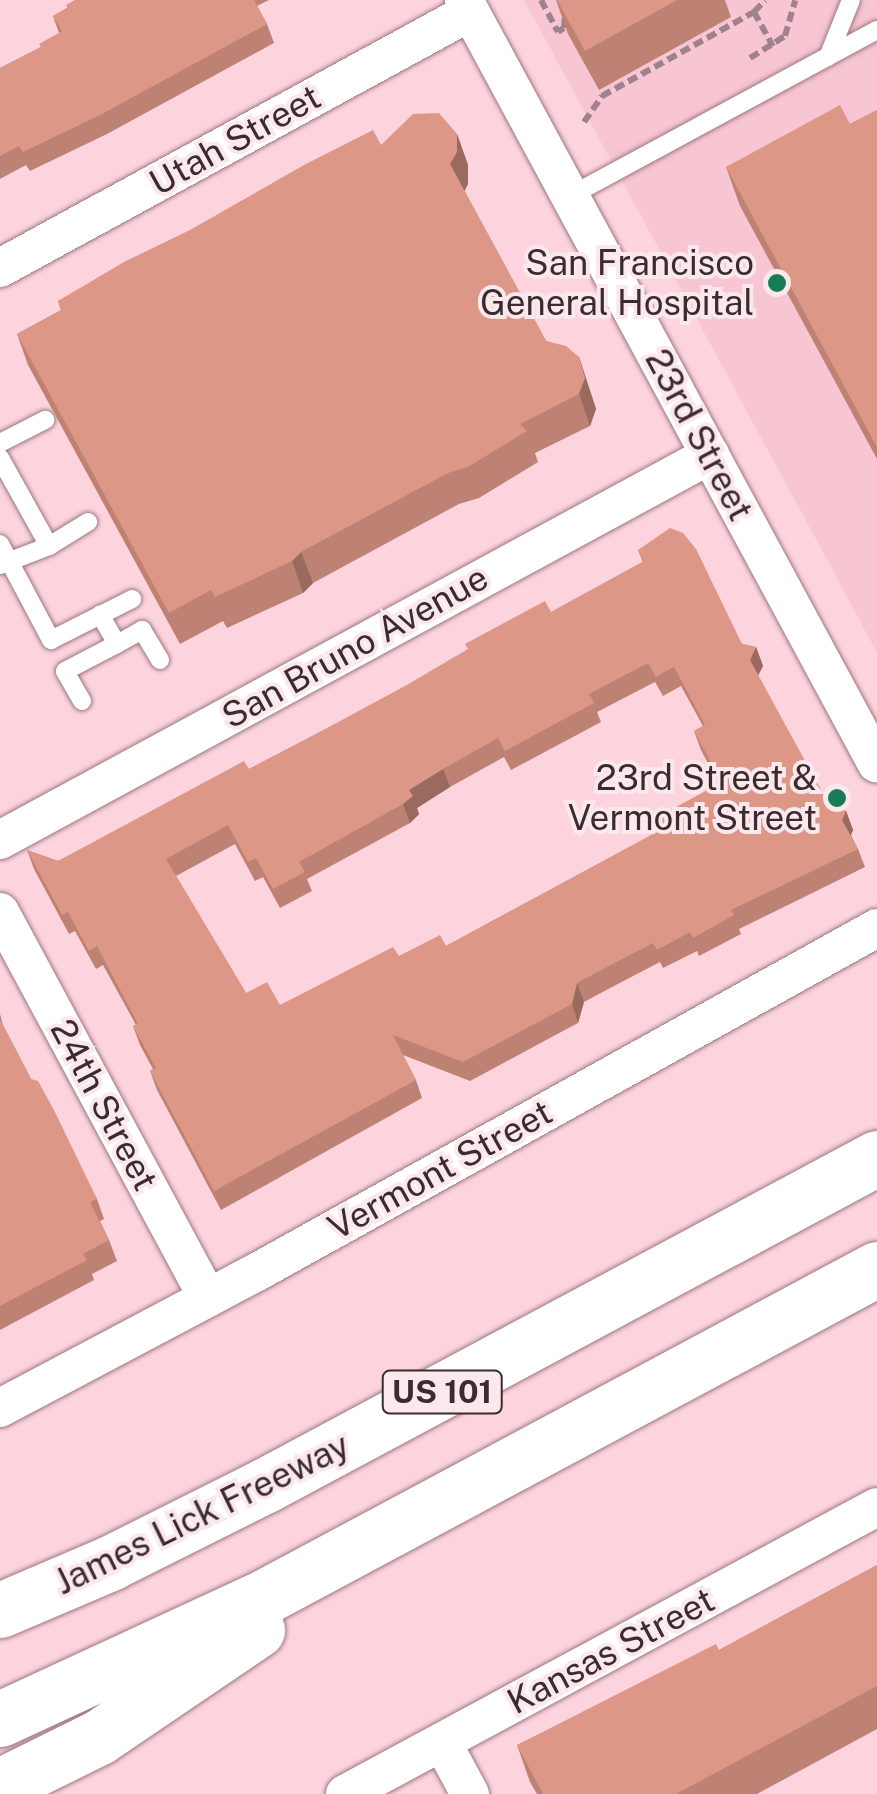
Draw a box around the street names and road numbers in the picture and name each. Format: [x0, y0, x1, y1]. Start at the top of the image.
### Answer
street label: Utah Street [142, 76, 328, 204]
street label: 23rd Street [636, 342, 762, 528]
street label: San Bruno Avenue [215, 556, 495, 738]
street label: 24th Street [41, 1012, 167, 1198]
street label: Vermont Street [321, 1091, 559, 1249]
road number: US 101 [380, 1365, 504, 1419]
street label: James Lick Freeway [48, 1424, 356, 1604]
street label: Kansas Street [500, 1579, 722, 1723]

